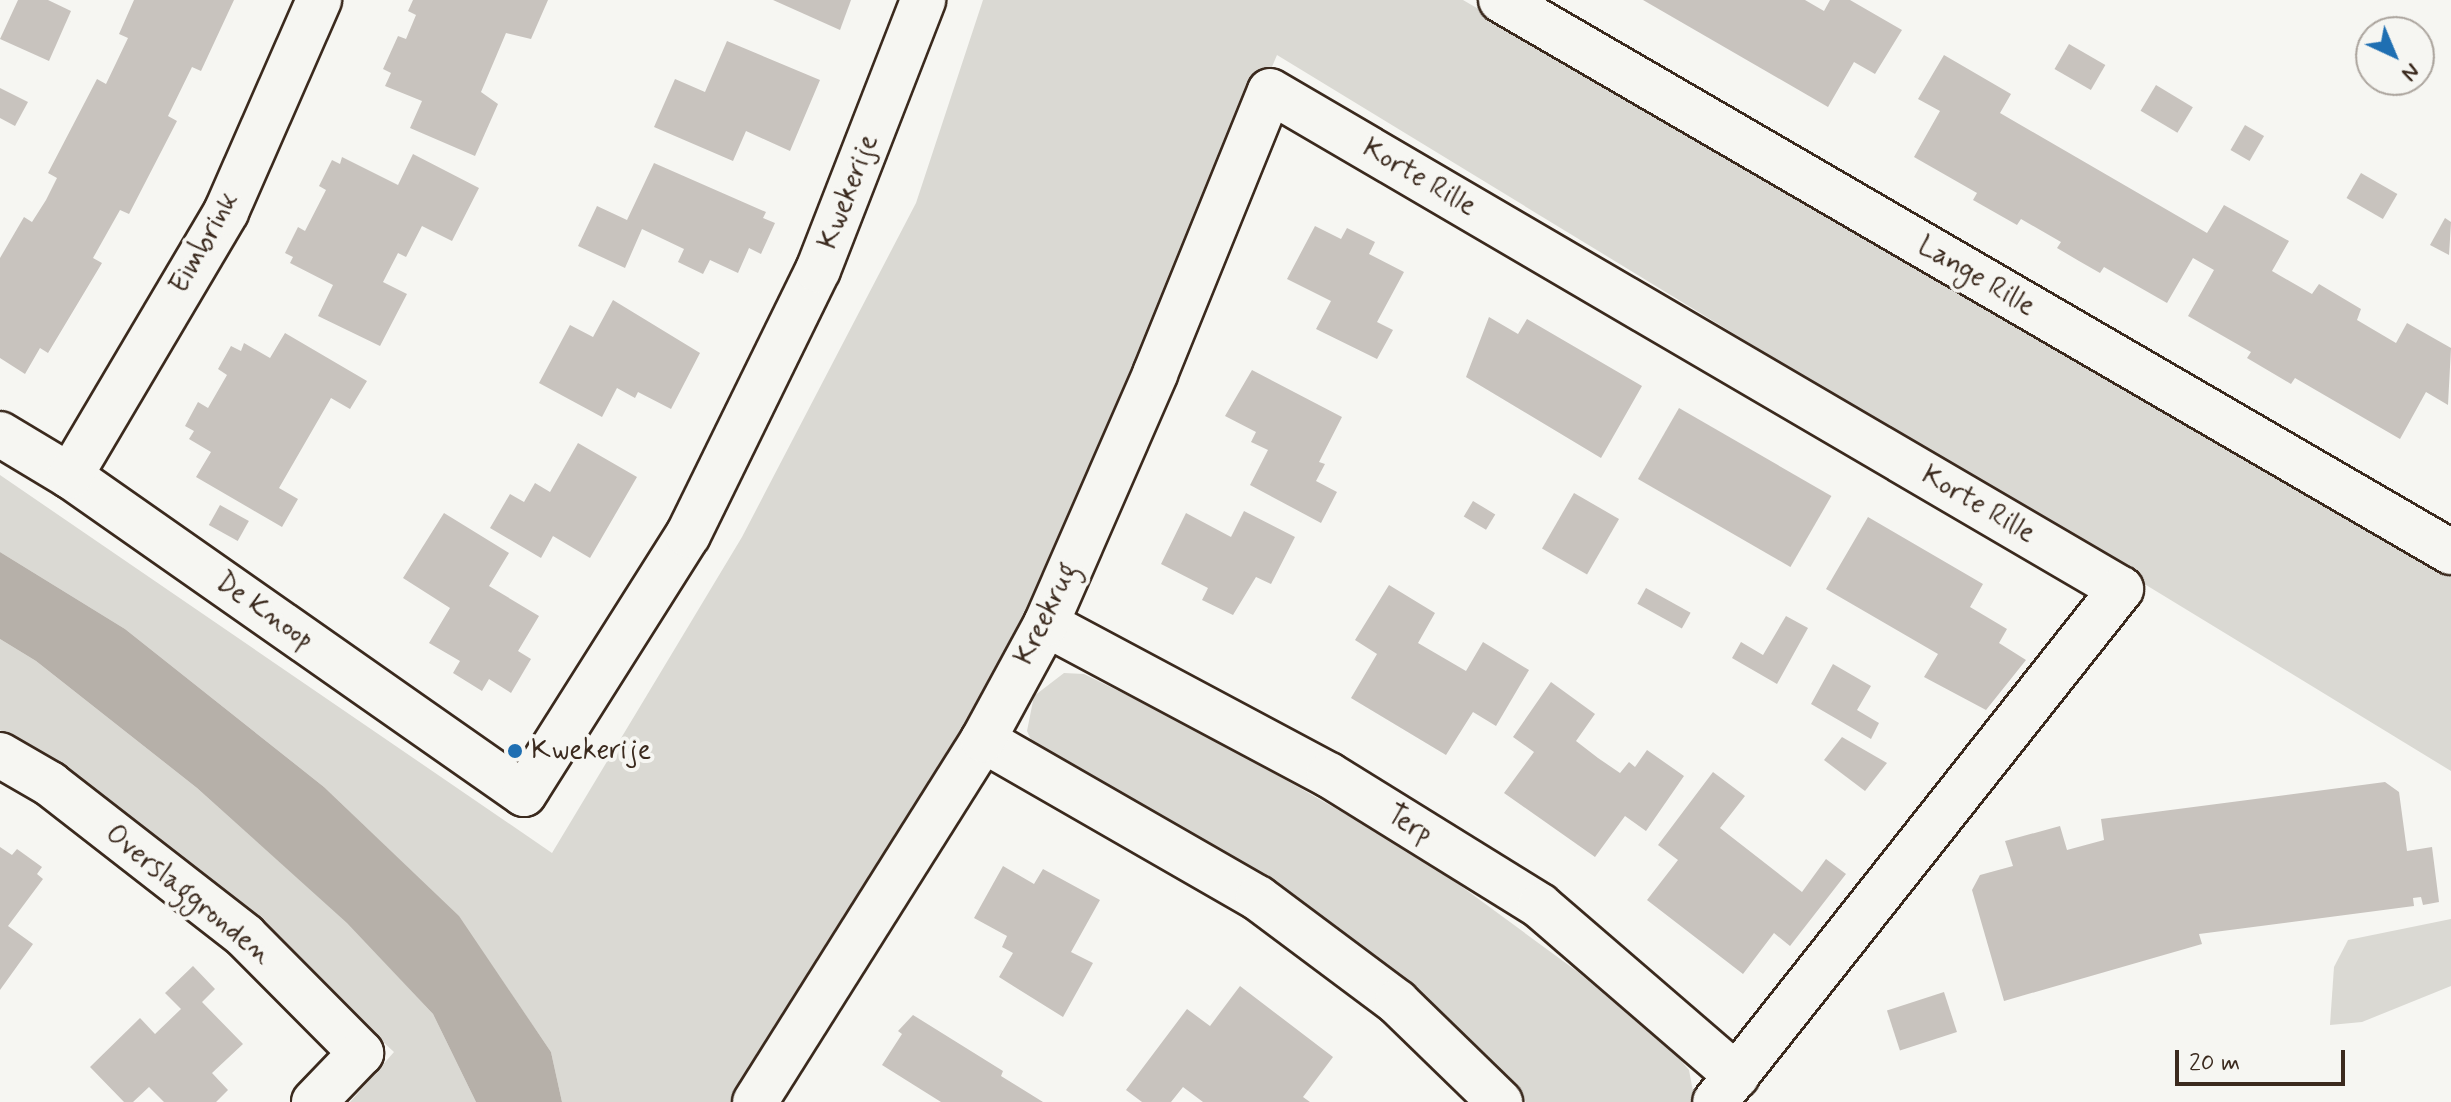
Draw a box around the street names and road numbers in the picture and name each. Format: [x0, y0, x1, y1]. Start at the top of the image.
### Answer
street label: Kwekerije [812, 130, 886, 254]
street label: Korte Rille [1356, 132, 1482, 224]
street label: Eimbrink [163, 186, 247, 300]
street label: Lange Rille [1911, 230, 2041, 324]
street label: Korte Rille [1915, 459, 2041, 551]
street label: Kreekrug [1008, 557, 1086, 671]
street label: De Knoop [210, 567, 318, 657]
street label: Terp [1380, 798, 1438, 852]
street label: Overslaggronden [98, 818, 278, 972]

